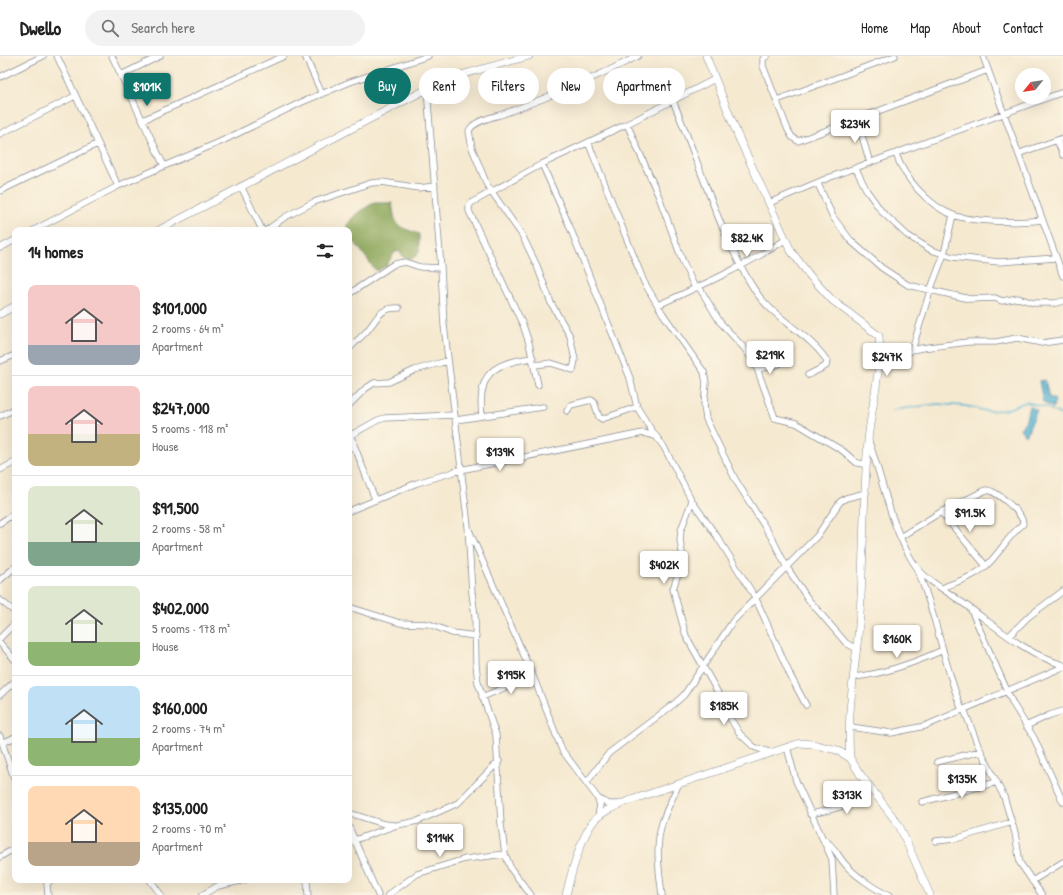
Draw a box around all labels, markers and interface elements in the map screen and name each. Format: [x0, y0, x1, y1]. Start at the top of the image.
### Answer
search box [85, 10, 365, 46]
text: Dwello [20, 15, 61, 41]
icon: search [99, 17, 121, 39]
text: Search here [131, 17, 195, 38]
text: Home [861, 18, 888, 37]
text: Map [910, 18, 930, 37]
text: About [952, 18, 981, 37]
text: Contact [1003, 18, 1043, 37]
chip: Buy [364, 68, 411, 104]
chip: Rent [419, 68, 470, 104]
chip: Filters [478, 68, 539, 104]
chip: New [547, 68, 595, 104]
chip: Apartment [603, 68, 685, 104]
north arrow [1015, 68, 1051, 104]
map controls [1015, 68, 1051, 104]
pin: $101K [119, 73, 175, 107]
text: $101K [133, 77, 161, 95]
pin: $234K [827, 110, 883, 144]
text: $234K [840, 114, 870, 132]
pin: $82.4K [714, 224, 780, 258]
text: $82.4K [731, 228, 763, 246]
text: 14 homes [28, 240, 83, 263]
icon: filters [314, 240, 336, 262]
text: $101,000 [152, 296, 207, 319]
icon: home [60, 301, 108, 349]
text: 2 rooms · 64 m² [152, 319, 224, 337]
text: Apartment [152, 337, 203, 355]
pin: $219K [742, 341, 798, 375]
pin: $247K [859, 343, 915, 377]
text: $219K [756, 345, 784, 363]
text: $247K [872, 347, 902, 365]
text: $247,000 [152, 396, 210, 419]
icon: home [60, 402, 108, 450]
text: 5 rooms · 118 m² [152, 419, 228, 437]
text: House [152, 437, 179, 455]
pin: $139K [472, 438, 528, 472]
text: $139K [486, 442, 514, 460]
text: $91,500 [152, 496, 199, 519]
pin: $91.5K [937, 499, 1003, 533]
icon: home [60, 502, 108, 550]
text: $91.5K [954, 503, 986, 521]
text: 2 rooms · 58 m² [152, 519, 225, 537]
text: Apartment [152, 537, 203, 555]
pin: $402K [636, 551, 692, 585]
text: $402K [649, 555, 679, 573]
text: $402,000 [152, 596, 209, 619]
icon: home [60, 602, 108, 650]
text: 5 rooms · 178 m² [152, 619, 230, 637]
pin: $160K [869, 625, 925, 659]
text: $160K [882, 629, 912, 647]
text: House [152, 637, 179, 655]
pin: $195K [483, 661, 539, 695]
text: $195K [497, 665, 525, 683]
pin: $185K [696, 692, 752, 726]
text: $160,000 [152, 696, 207, 719]
text: $185K [709, 696, 739, 714]
icon: home [60, 702, 108, 750]
text: 2 rooms · 74 m² [152, 719, 225, 737]
text: Apartment [152, 737, 203, 755]
pin: $135K [934, 765, 990, 799]
text: $135K [947, 769, 977, 787]
pin: $313K [819, 781, 875, 815]
text: $313K [832, 785, 862, 803]
text: $135,000 [152, 796, 208, 819]
icon: home [60, 802, 108, 850]
text: 2 rooms · 70 m² [152, 819, 226, 837]
pin: $114K [412, 824, 468, 858]
text: $114K [426, 828, 454, 846]
text: Apartment [152, 837, 203, 855]

